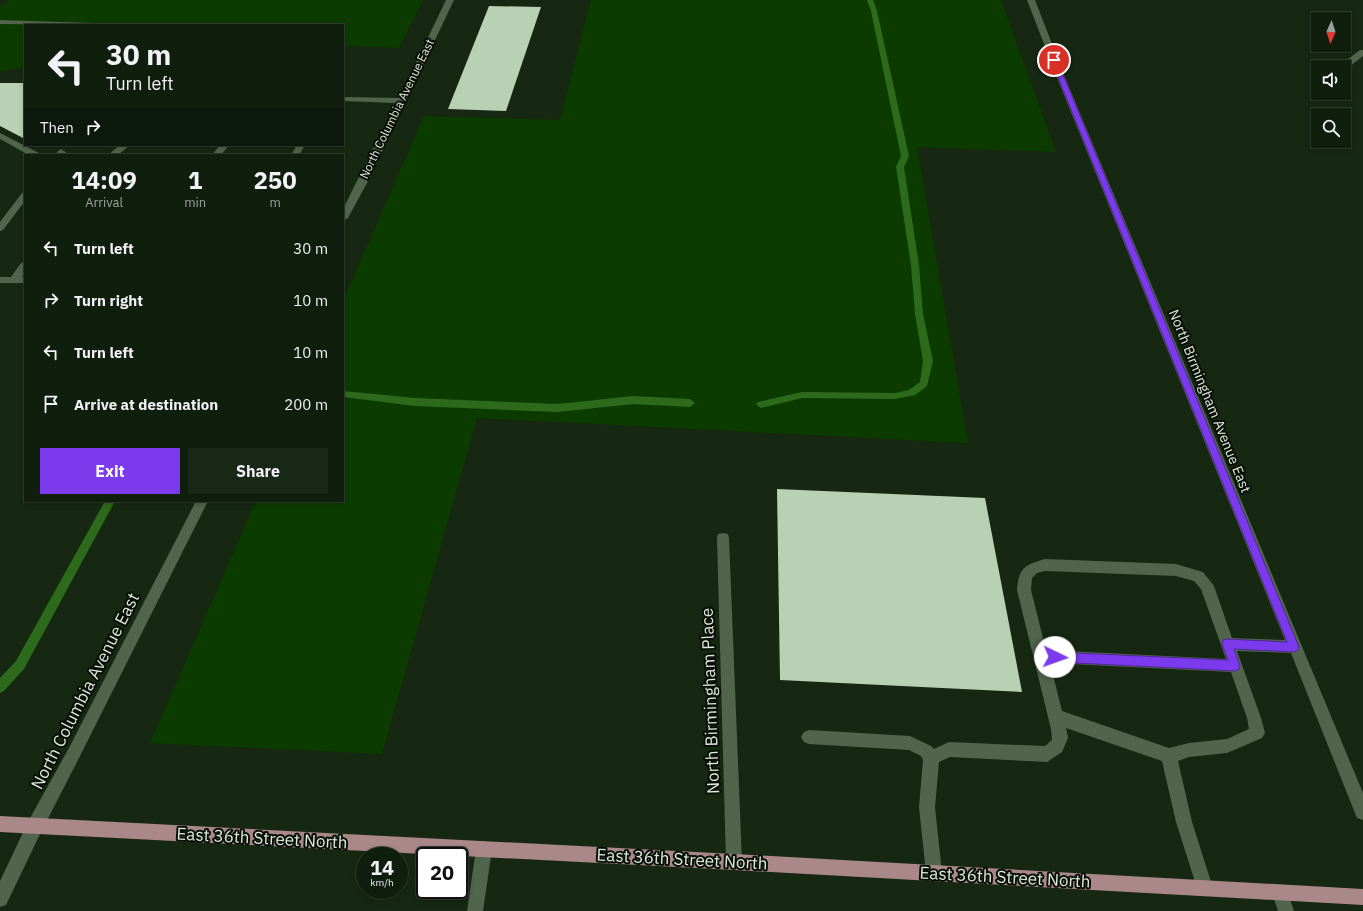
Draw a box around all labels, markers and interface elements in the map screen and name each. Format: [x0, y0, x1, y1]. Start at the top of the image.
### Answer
north arrow [1311, 12, 1351, 52]
map controls [1311, 12, 1351, 148]
text: 30 m [106, 36, 171, 73]
street label: North Columbia Avenue East [356, 36, 437, 181]
icon: left [40, 40, 92, 92]
pin [1037, 43, 1071, 77]
icon: arrive [1043, 49, 1065, 71]
button: sound [1311, 60, 1351, 100]
text: Turn left [106, 72, 174, 95]
button: search [1311, 108, 1351, 148]
icon: right [82, 116, 104, 138]
text: Then [40, 118, 74, 137]
text: 14:09 [71, 164, 137, 196]
text: 1 [188, 164, 202, 196]
text: 250 [253, 164, 297, 196]
text: Arrival [85, 194, 123, 211]
text: min [184, 194, 206, 211]
text: m [269, 194, 281, 211]
icon: left [40, 237, 62, 259]
text: Turn left [74, 239, 134, 258]
text: 30 m [293, 239, 328, 258]
icon: right [40, 289, 62, 311]
text: Turn right [74, 291, 143, 310]
text: 10 m [293, 291, 328, 310]
street label: North Birmingham Avenue East [1165, 307, 1255, 495]
icon: left [40, 341, 62, 363]
text: Turn left [74, 343, 134, 362]
text: 10 m [293, 343, 328, 362]
icon: arrive [40, 393, 62, 415]
text: Arrive at destination [74, 395, 218, 414]
text: 200 m [284, 395, 328, 414]
button: Exit [40, 448, 180, 494]
button: Share [188, 448, 328, 494]
street label: North Columbia Avenue East [26, 589, 144, 793]
street label: North Birmingham Place [696, 608, 724, 794]
position arrow [1034, 636, 1076, 678]
street label: East 36th Street North [176, 823, 348, 853]
street label: East 36th Street North [596, 844, 768, 874]
speed limit sign: 20 [416, 847, 468, 899]
text: 14 [370, 854, 394, 881]
street label: East 36th Street North [919, 862, 1091, 892]
text: km/h [370, 876, 394, 889]

